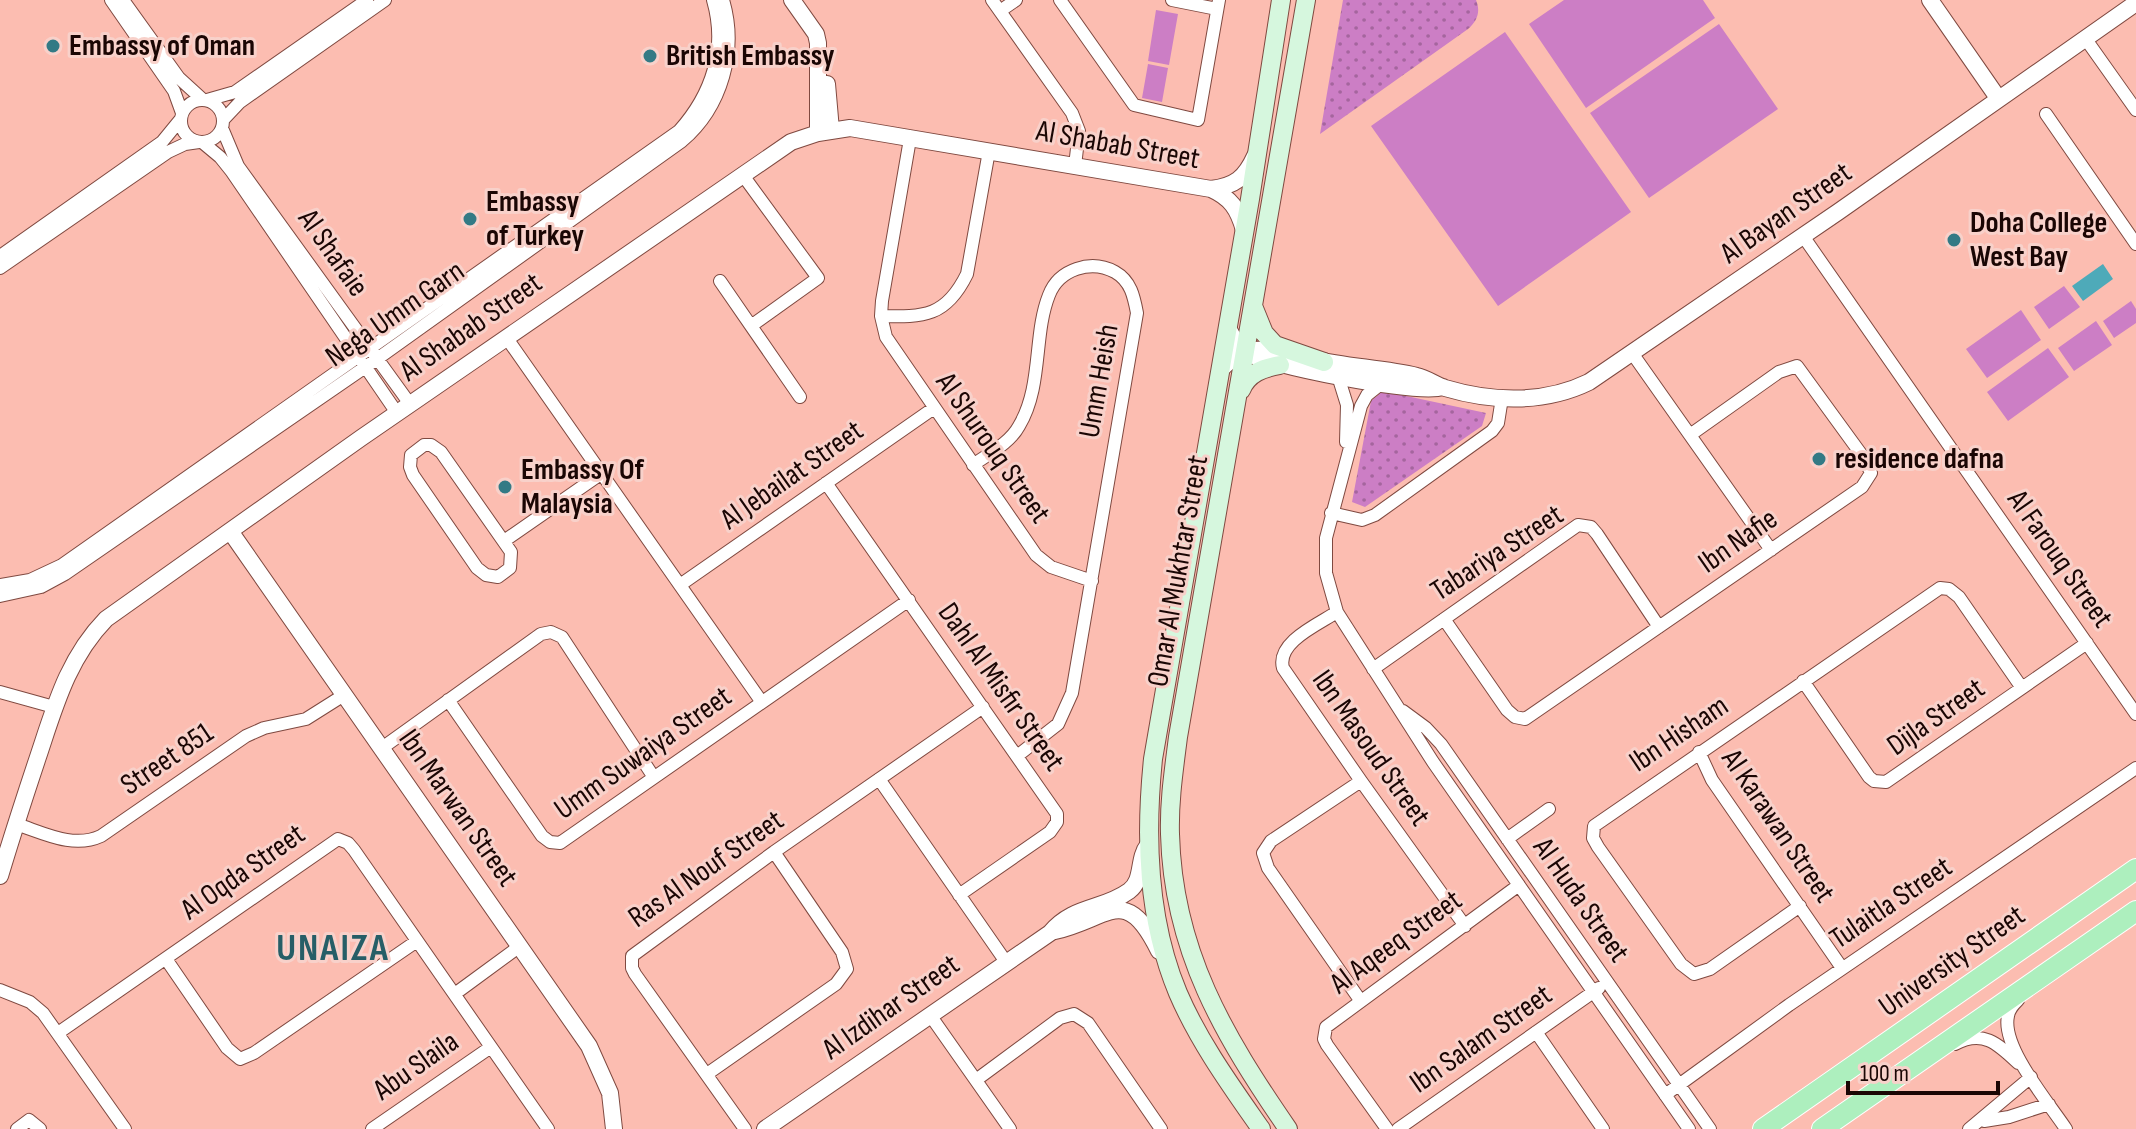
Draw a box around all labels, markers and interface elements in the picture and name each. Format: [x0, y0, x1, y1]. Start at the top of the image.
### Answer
place label: Embassy of Oman [69, 28, 255, 64]
marker: Embassy of Oman [44, 37, 62, 55]
place label: British Embassy [666, 38, 835, 74]
marker: British Embassy [641, 47, 659, 65]
street label: Al Shabab Street [1032, 113, 1203, 177]
street label: Al Bayan Street [1713, 155, 1859, 272]
place label: Embassy of Turkey [486, 184, 585, 254]
street label: Al Shafaie [289, 202, 376, 304]
place label: Doha College West Bay [1970, 205, 2107, 275]
marker: Embassy of Turkey [461, 210, 479, 228]
marker: Doha College West Bay [1945, 231, 1963, 249]
street label: Nega Umm Garn [319, 253, 471, 375]
street label: Al Shabab Street [392, 265, 549, 390]
street label: Umm Heish [1071, 321, 1127, 441]
street label: Al Shurouq Street [927, 365, 1058, 530]
street label: Al Jebailat Street [713, 413, 870, 538]
place label: residence dafna [1835, 441, 2004, 477]
marker: residence dafna [1810, 450, 1828, 468]
place label: Embassy Of Malaysia [521, 452, 645, 522]
street label: Omar Al Mukhtar Street [1140, 452, 1216, 690]
marker: Embassy Of Malaysia [496, 478, 514, 496]
street label: Al Farouq Street [1999, 482, 2121, 635]
street label: Tabariya Street [1424, 497, 1570, 609]
street label: Ibn Nafie [1692, 501, 1784, 581]
street label: Dahl Al Misfir Street [930, 596, 1072, 778]
street label: Ibn Masoud Street [1304, 663, 1438, 833]
street label: Dijla Street [1880, 670, 1992, 764]
street label: Umm Suwaiya Street [548, 679, 738, 827]
street label: Ibn Hisham [1623, 688, 1735, 780]
street label: Street 851 [114, 715, 220, 803]
street label: Ibn Marwan Street [391, 723, 525, 893]
street label: Al Karawan Street [1713, 742, 1842, 909]
street label: Ras Al Nouf Street [621, 802, 791, 936]
street label: Al Oqda Street [173, 816, 312, 928]
street label: Al Huda Street [1525, 830, 1637, 969]
street label: Tulaitla Street [1823, 849, 1959, 957]
street label: Al Aqeeq Street [1322, 882, 1469, 1002]
street label: University Street [1872, 897, 2032, 1025]
district label: UNAIZA [276, 926, 390, 971]
street label: Al Izdihar Street [815, 947, 967, 1068]
street label: Ibn Salam Street [1403, 977, 1559, 1101]
street label: Abu Slaila [366, 1024, 466, 1109]
scale bar [1848, 1045, 1998, 1095]
text: 100 m [1860, 1059, 1909, 1088]

